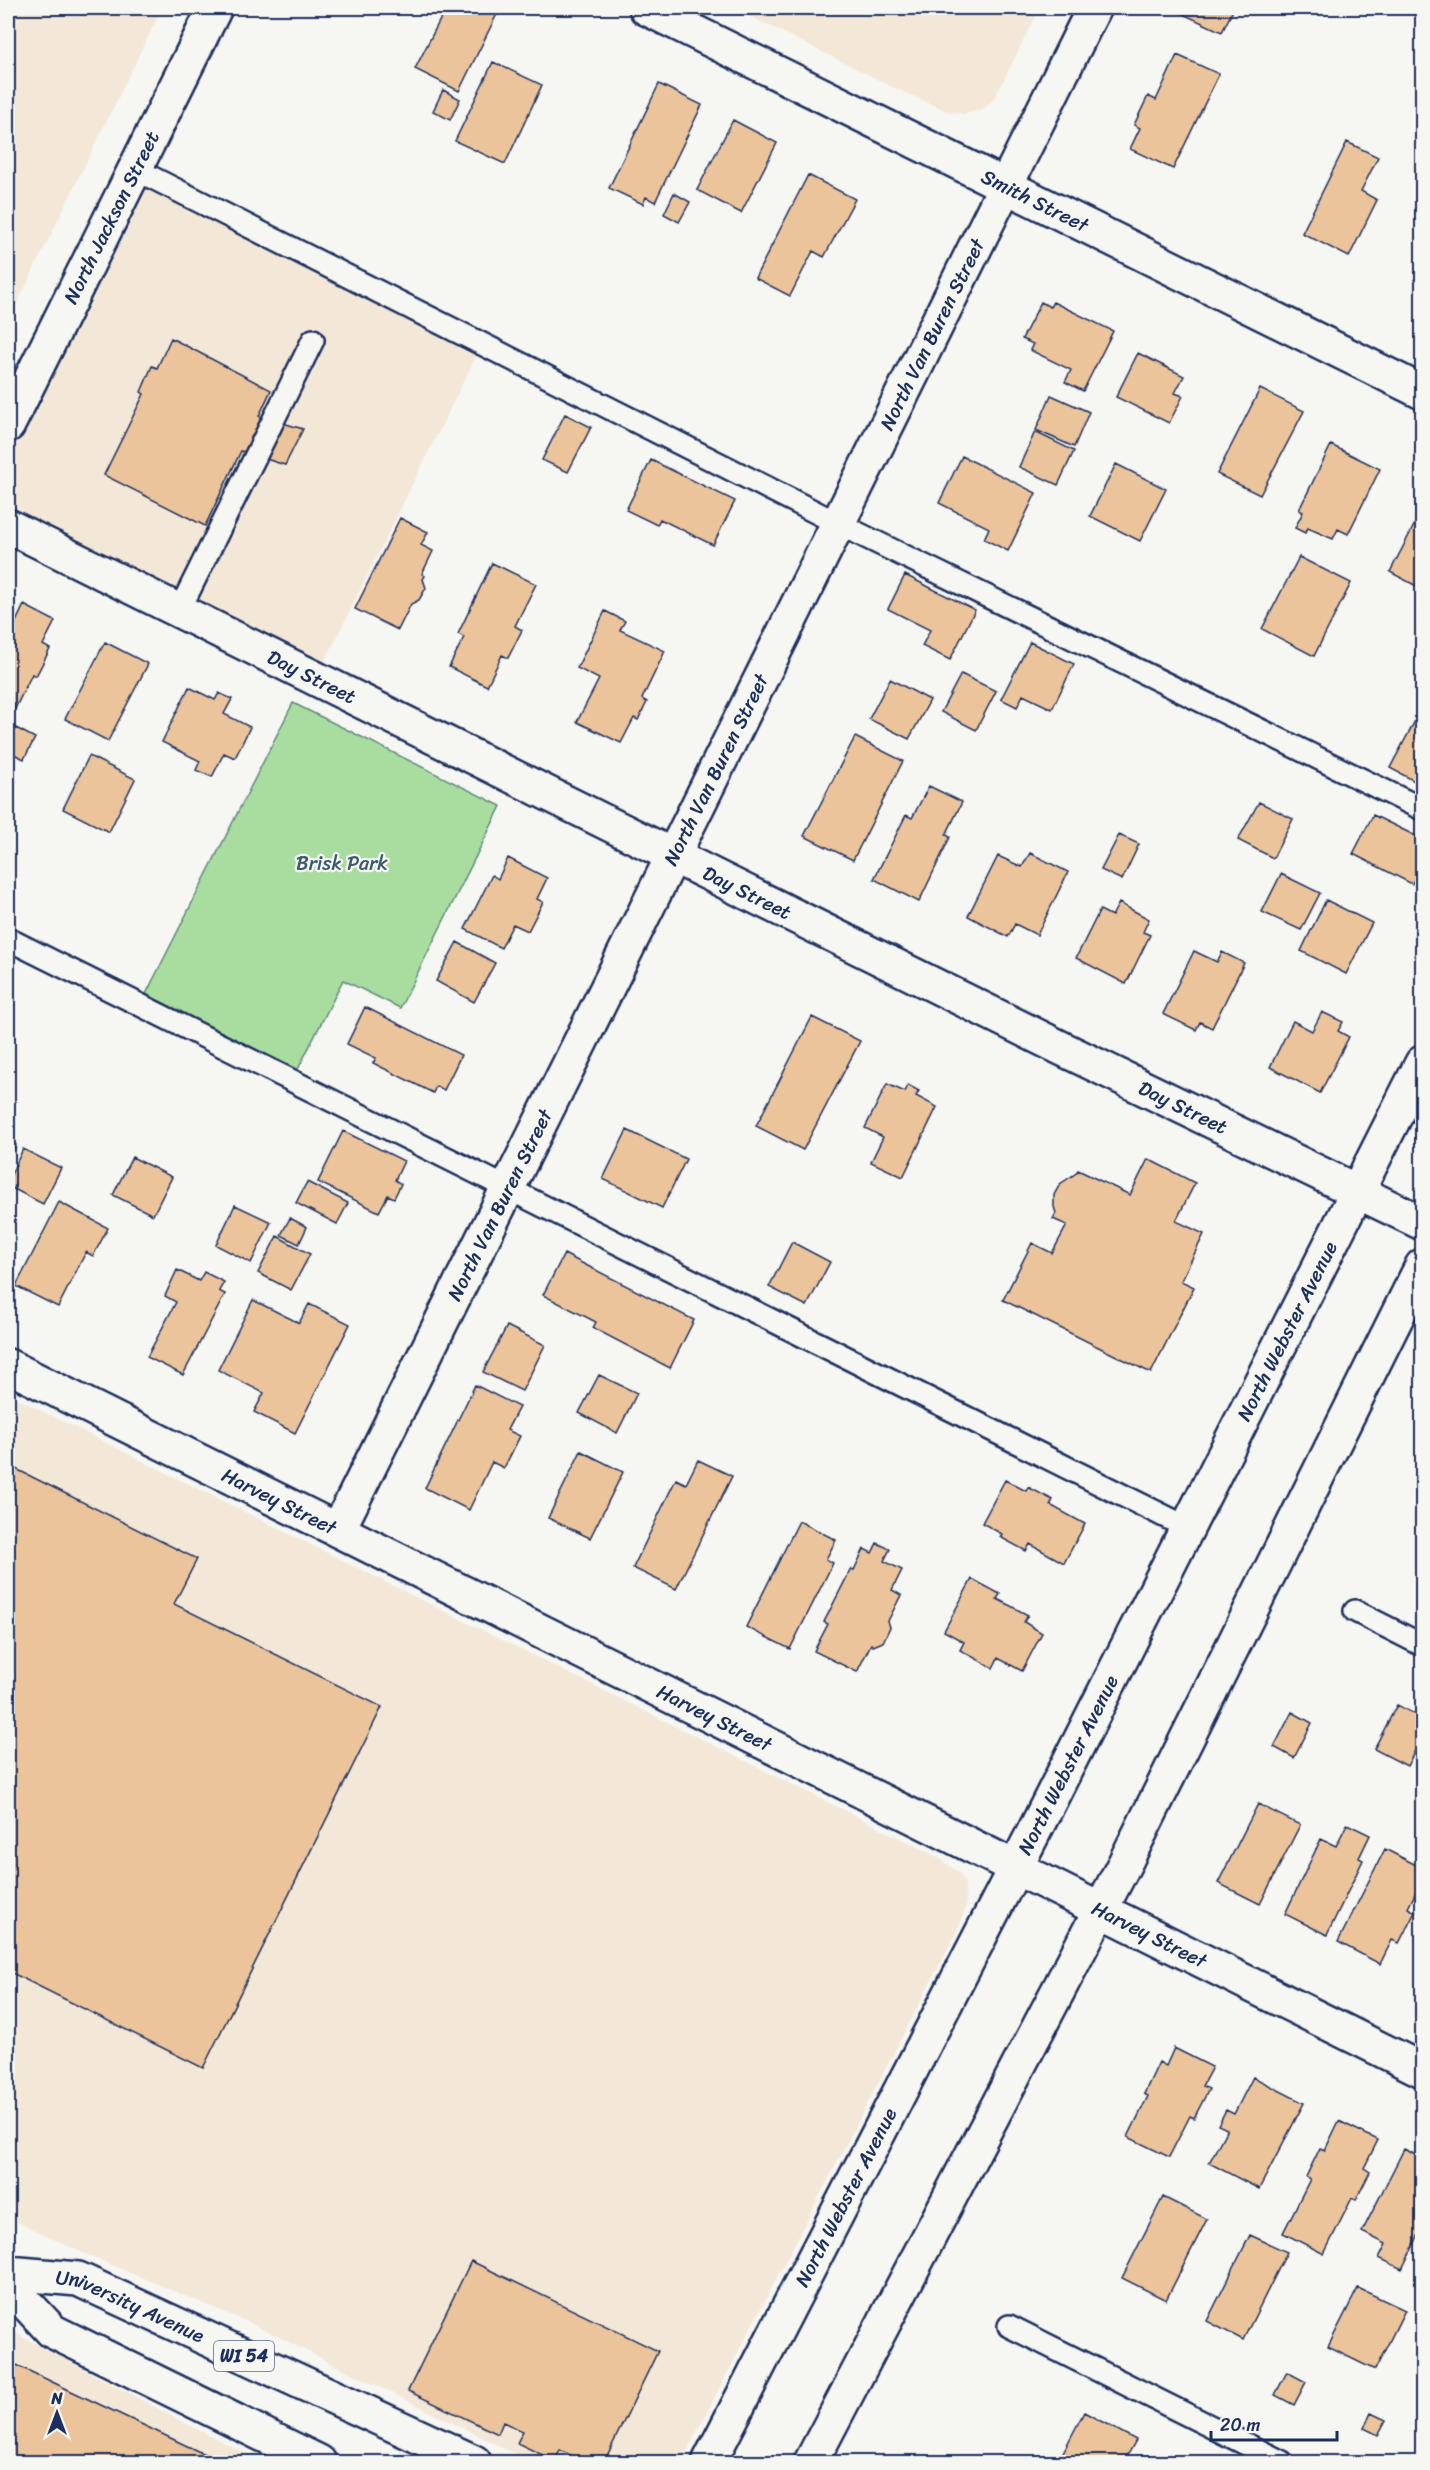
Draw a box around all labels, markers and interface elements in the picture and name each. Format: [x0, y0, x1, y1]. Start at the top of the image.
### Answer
street label: North Jackson Street [54, 124, 170, 310]
street label: Smith Street [975, 160, 1095, 243]
street label: North Van Buren Street [870, 232, 995, 437]
street label: Day Street [261, 640, 362, 714]
street label: North Van Buren Street [654, 667, 779, 872]
park label: Brisk Park [296, 846, 388, 881]
street label: Day Street [696, 856, 798, 930]
street label: Day Street [1132, 1071, 1234, 1144]
street label: North Van Buren Street [437, 1102, 563, 1307]
street label: North Webster Avenue [1227, 1235, 1348, 1427]
street label: Harvey Street [215, 1458, 344, 1545]
street label: North Webster Avenue [1008, 1669, 1129, 1861]
street label: Harvey Street [650, 1675, 779, 1762]
street label: Harvey Street [1085, 1891, 1214, 1979]
street label: North Webster Avenue [785, 2101, 907, 2293]
street label: University Avenue [54, 2260, 211, 2353]
road number: WI 54 [214, 2341, 274, 2371]
north arrow [27, 2383, 87, 2443]
text: N [50, 2384, 63, 2413]
scale bar [1211, 2404, 1337, 2442]
text: 20 m [1220, 2409, 1260, 2441]

